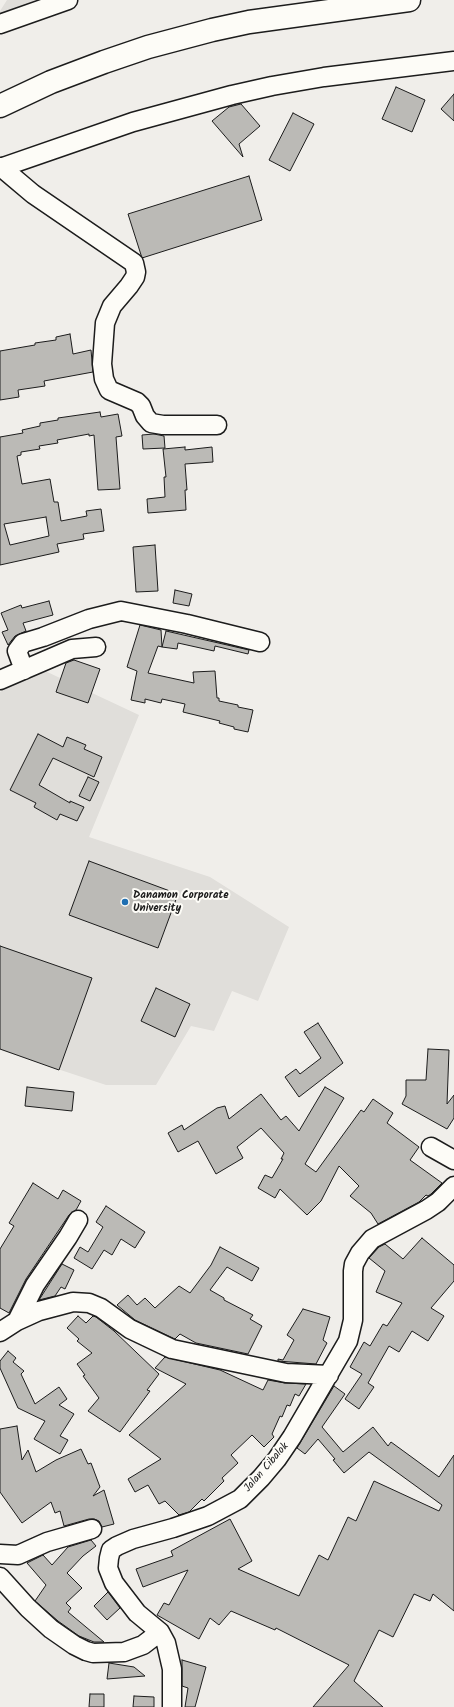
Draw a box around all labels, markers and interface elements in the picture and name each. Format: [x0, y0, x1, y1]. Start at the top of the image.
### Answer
place label: Danamon Corporate University [133, 889, 229, 915]
marker: Danamon Corporate University [120, 897, 130, 907]
street label: Jalan Cibalok [242, 1440, 292, 1496]

